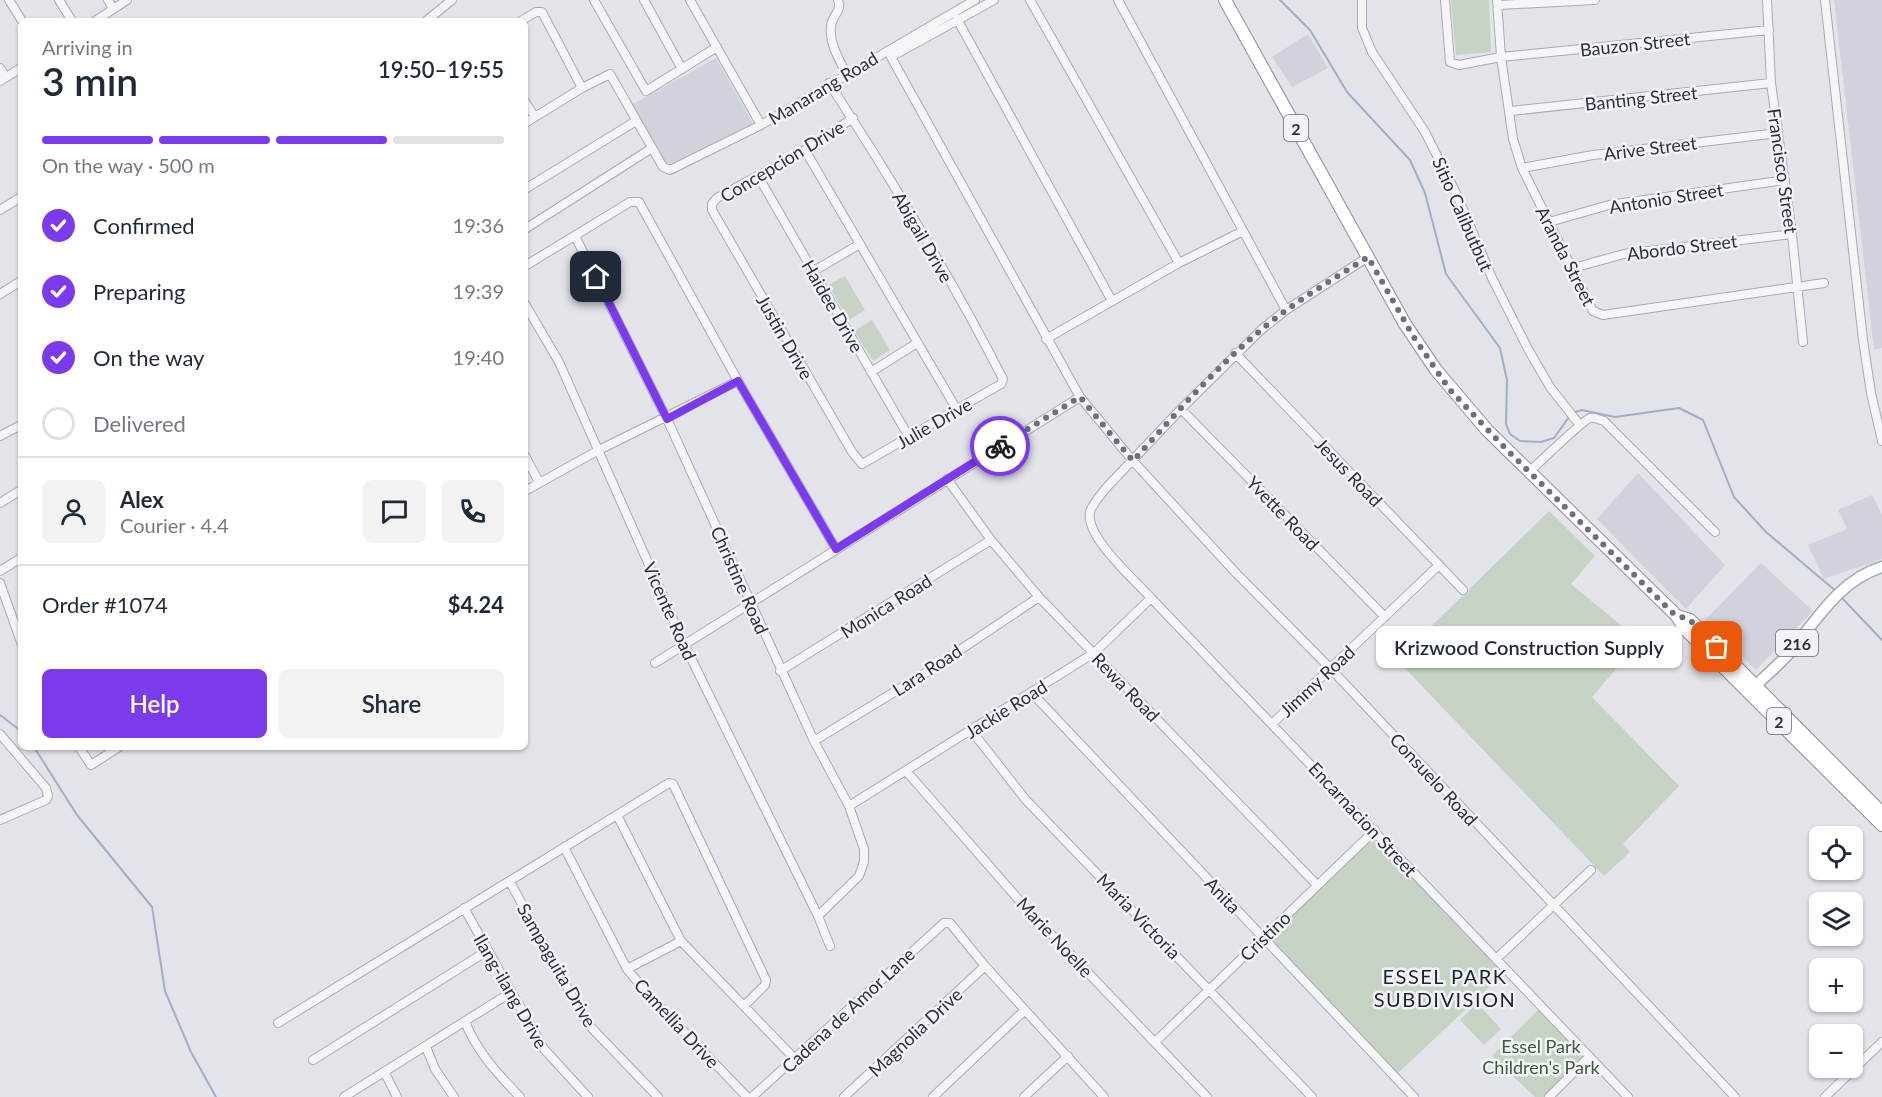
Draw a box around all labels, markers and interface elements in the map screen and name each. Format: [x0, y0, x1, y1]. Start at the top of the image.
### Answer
street label: Bauzon Street [1579, 27, 1692, 61]
text: Arriving in [42, 35, 133, 59]
street label: Manarang Road [764, 47, 882, 129]
text: 19:50–19:55 [378, 56, 504, 83]
text: 3 min [42, 58, 138, 104]
street label: Banting Street [1584, 81, 1699, 115]
street label: Francisco Street [1763, 107, 1803, 236]
street label: Concepcion Drive [716, 115, 848, 207]
road number: 2 [1284, 115, 1308, 141]
street label: Arive Street [1602, 131, 1698, 165]
text: On the way · 500 m [42, 153, 215, 177]
street label: Sitio Calibutbut [1428, 154, 1498, 275]
street label: Antonio Street [1607, 178, 1725, 218]
street label: Abigail Drive [888, 188, 958, 286]
street label: Aranda Street [1532, 203, 1601, 310]
icon: check [42, 209, 75, 242]
text: Confirmed [93, 212, 195, 239]
text: 19:36 [453, 213, 504, 237]
street label: Abordo Street [1626, 229, 1739, 265]
pin [570, 251, 621, 302]
street label: Haidee Drive [798, 256, 868, 356]
icon: home [579, 260, 612, 293]
icon: check [42, 275, 75, 308]
text: Preparing [93, 278, 185, 305]
text: 19:39 [453, 279, 504, 303]
street label: Justin Drive [752, 291, 818, 383]
icon: check [42, 341, 75, 374]
text: On the way [93, 344, 204, 371]
text: 19:40 [453, 345, 504, 369]
street label: Julie Drive [893, 393, 975, 453]
text: Delivered [93, 410, 186, 437]
courier [970, 416, 1030, 476]
icon: bike [984, 430, 1017, 463]
street label: Jesus Road [1311, 433, 1387, 511]
street label: Yvette Road [1242, 471, 1324, 555]
button: person [42, 480, 105, 543]
button: chat [363, 480, 426, 543]
button: phone [441, 480, 504, 543]
text: Alex [120, 486, 164, 513]
text: Courier · 4.4 [120, 513, 229, 537]
street label: Christine Road [706, 523, 774, 637]
street label: Vicente Road [639, 559, 701, 663]
street label: Monica Road [836, 569, 936, 643]
text: Order #1074 [42, 591, 168, 618]
text: $4.24 [448, 591, 504, 618]
pin [1691, 621, 1742, 672]
callout: Krizwood Construction Supply [1375, 626, 1681, 668]
icon: bag [1700, 630, 1733, 663]
road number: 216 [1776, 630, 1818, 656]
text: Krizwood Construction Supply [1394, 635, 1664, 659]
street label: Lara Road [888, 640, 966, 700]
street label: Jimmy Road [1275, 641, 1359, 721]
street label: Rewa Road [1088, 648, 1164, 726]
button: Help [42, 669, 267, 738]
button: Share [279, 669, 504, 738]
street label: Jackie Road [961, 675, 1051, 743]
road number: 2 [1767, 708, 1791, 734]
street label: Consuelo Road [1386, 728, 1482, 830]
street label: Encarnacion Street [1304, 757, 1422, 881]
map controls [1809, 826, 1863, 1078]
button: locate [1809, 826, 1863, 880]
street label: Maria Victoria [1093, 869, 1185, 963]
street label: Anita [1201, 872, 1245, 918]
street label: Marie Noelle [1012, 892, 1098, 982]
button: layers [1809, 892, 1863, 946]
street label: Sampaguita Drive [513, 899, 601, 1031]
street label: Cristino [1235, 907, 1295, 965]
street label: Ilang-ilang Drive [469, 930, 553, 1052]
street label: Cadena de Amor Lane [777, 943, 919, 1077]
button: + [1809, 958, 1863, 1012]
district label: ESSEL PARK SUBDIVISION [1374, 964, 1516, 1011]
street label: Camellia Drive [630, 974, 724, 1072]
street label: Magnolia Drive [864, 983, 966, 1081]
button: − [1809, 1024, 1863, 1078]
park label: Essel Park Children's Park [1482, 1035, 1601, 1078]

